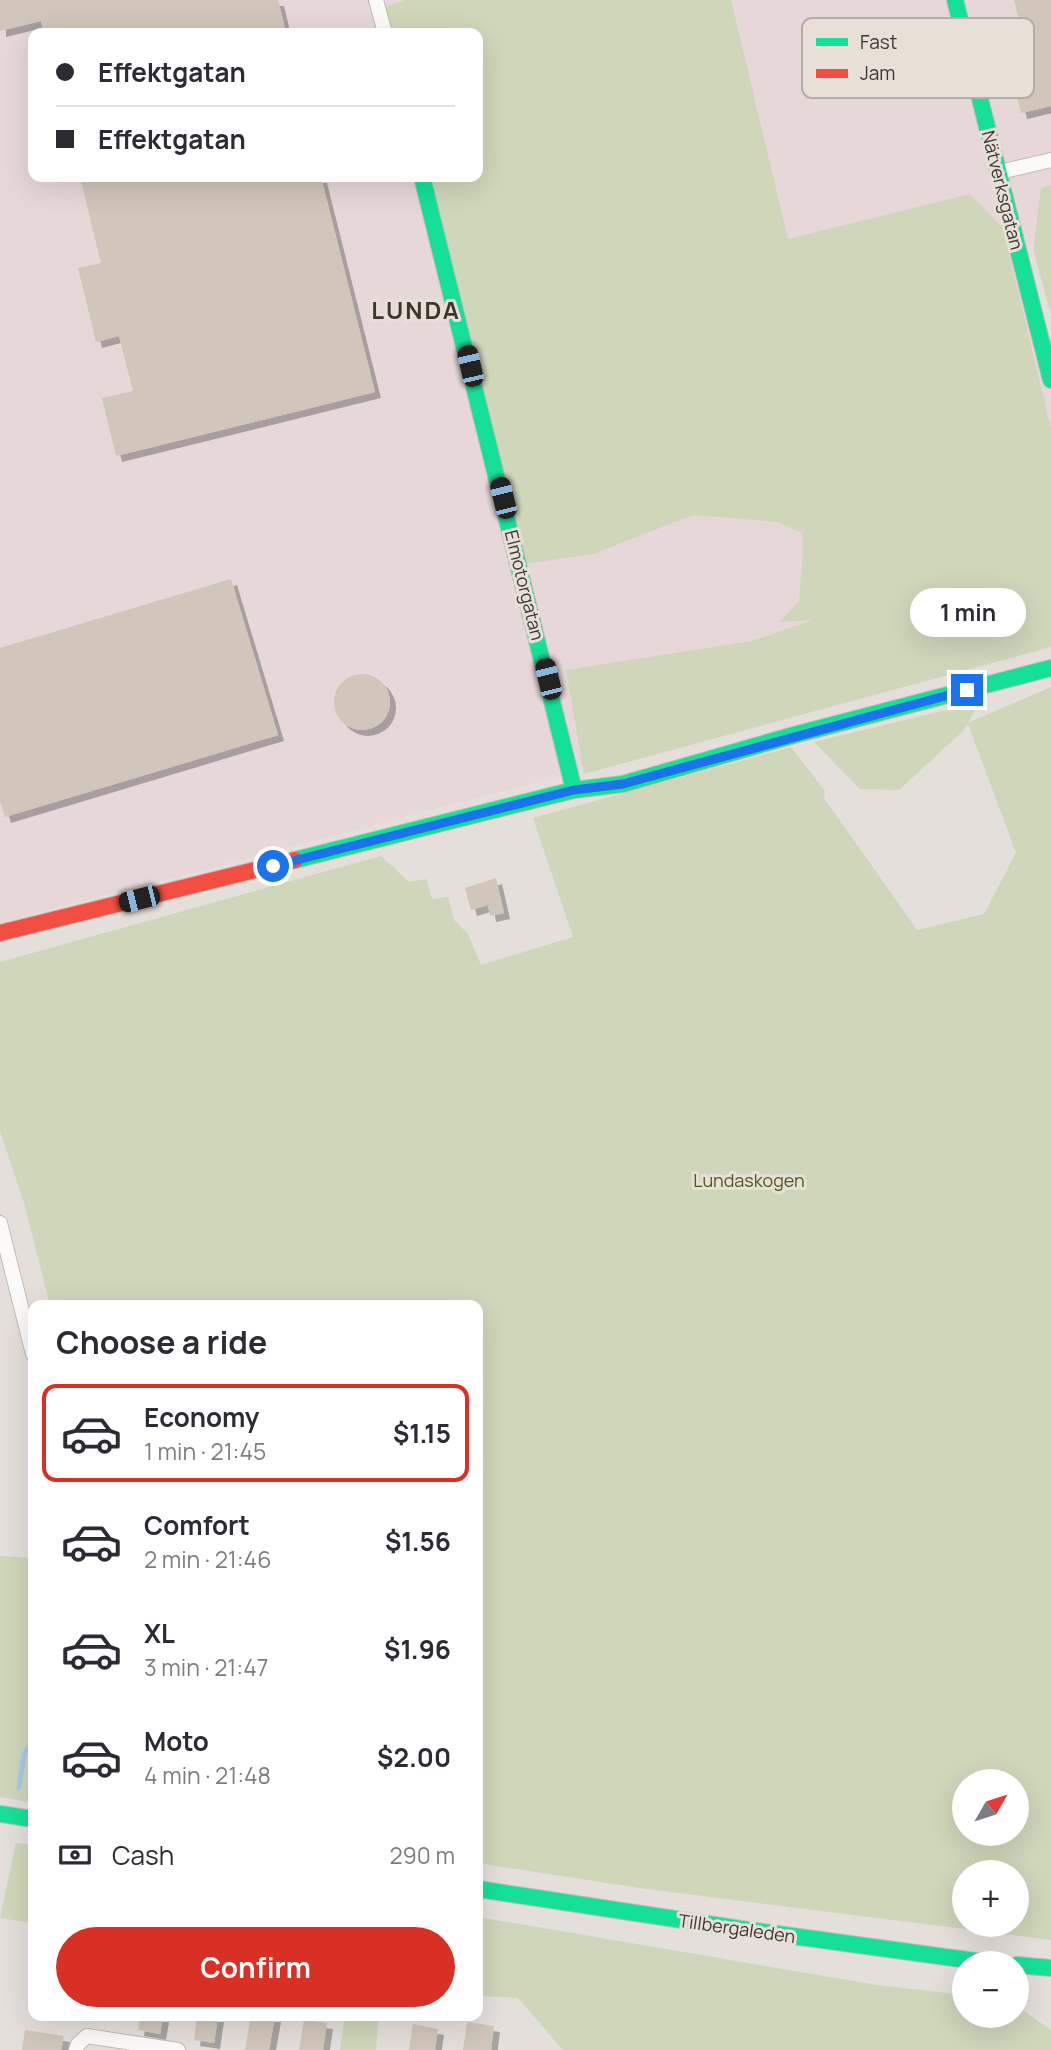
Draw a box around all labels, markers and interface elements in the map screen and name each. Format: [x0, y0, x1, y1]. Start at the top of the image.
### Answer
legend [802, 18, 1034, 98]
text: Fast [860, 29, 897, 55]
text: Effektgatan [98, 54, 246, 90]
text: Jam [860, 60, 895, 86]
text: Effektgatan [98, 121, 246, 157]
street label: Nätverksgatan [977, 128, 1029, 252]
district label: LUNDA [371, 293, 461, 326]
car [456, 343, 485, 389]
car [488, 475, 519, 521]
street label: Elmotorgatan [500, 528, 550, 642]
callout: 1 min [909, 588, 1025, 638]
text: 1 min [940, 596, 996, 628]
car [533, 656, 564, 702]
route end [951, 674, 983, 706]
route start [257, 850, 289, 882]
car [117, 884, 162, 914]
park label: Lundaskogen [693, 1168, 805, 1192]
text: Choose a ride [56, 1320, 267, 1364]
text: Economy [144, 1399, 259, 1435]
icon: car [60, 1402, 123, 1465]
text: $1.15 [393, 1415, 451, 1451]
text: 1 min · 21:45 [144, 1435, 266, 1467]
text: Comfort [144, 1507, 250, 1543]
icon: car [60, 1510, 123, 1573]
text: $1.56 [385, 1523, 451, 1559]
text: 2 min · 21:46 [144, 1543, 271, 1575]
text: XL [144, 1615, 175, 1651]
icon: car [60, 1618, 123, 1681]
text: $1.96 [384, 1631, 451, 1667]
text: 3 min · 21:47 [144, 1651, 268, 1683]
text: Moto [144, 1723, 209, 1759]
icon: car [60, 1726, 123, 1789]
text: $2.00 [377, 1739, 451, 1775]
text: 4 min · 21:48 [144, 1759, 271, 1791]
north arrow [952, 1769, 1029, 1846]
map controls [952, 1769, 1029, 2028]
icon: cash [56, 1836, 94, 1874]
text: Cash [112, 1837, 174, 1873]
text: 290 m [389, 1839, 455, 1871]
button: + [952, 1860, 1029, 1937]
street label: Tillbergaleden [677, 1908, 797, 1948]
button: Confirm [56, 1927, 455, 2007]
button: − [952, 1951, 1029, 2028]

